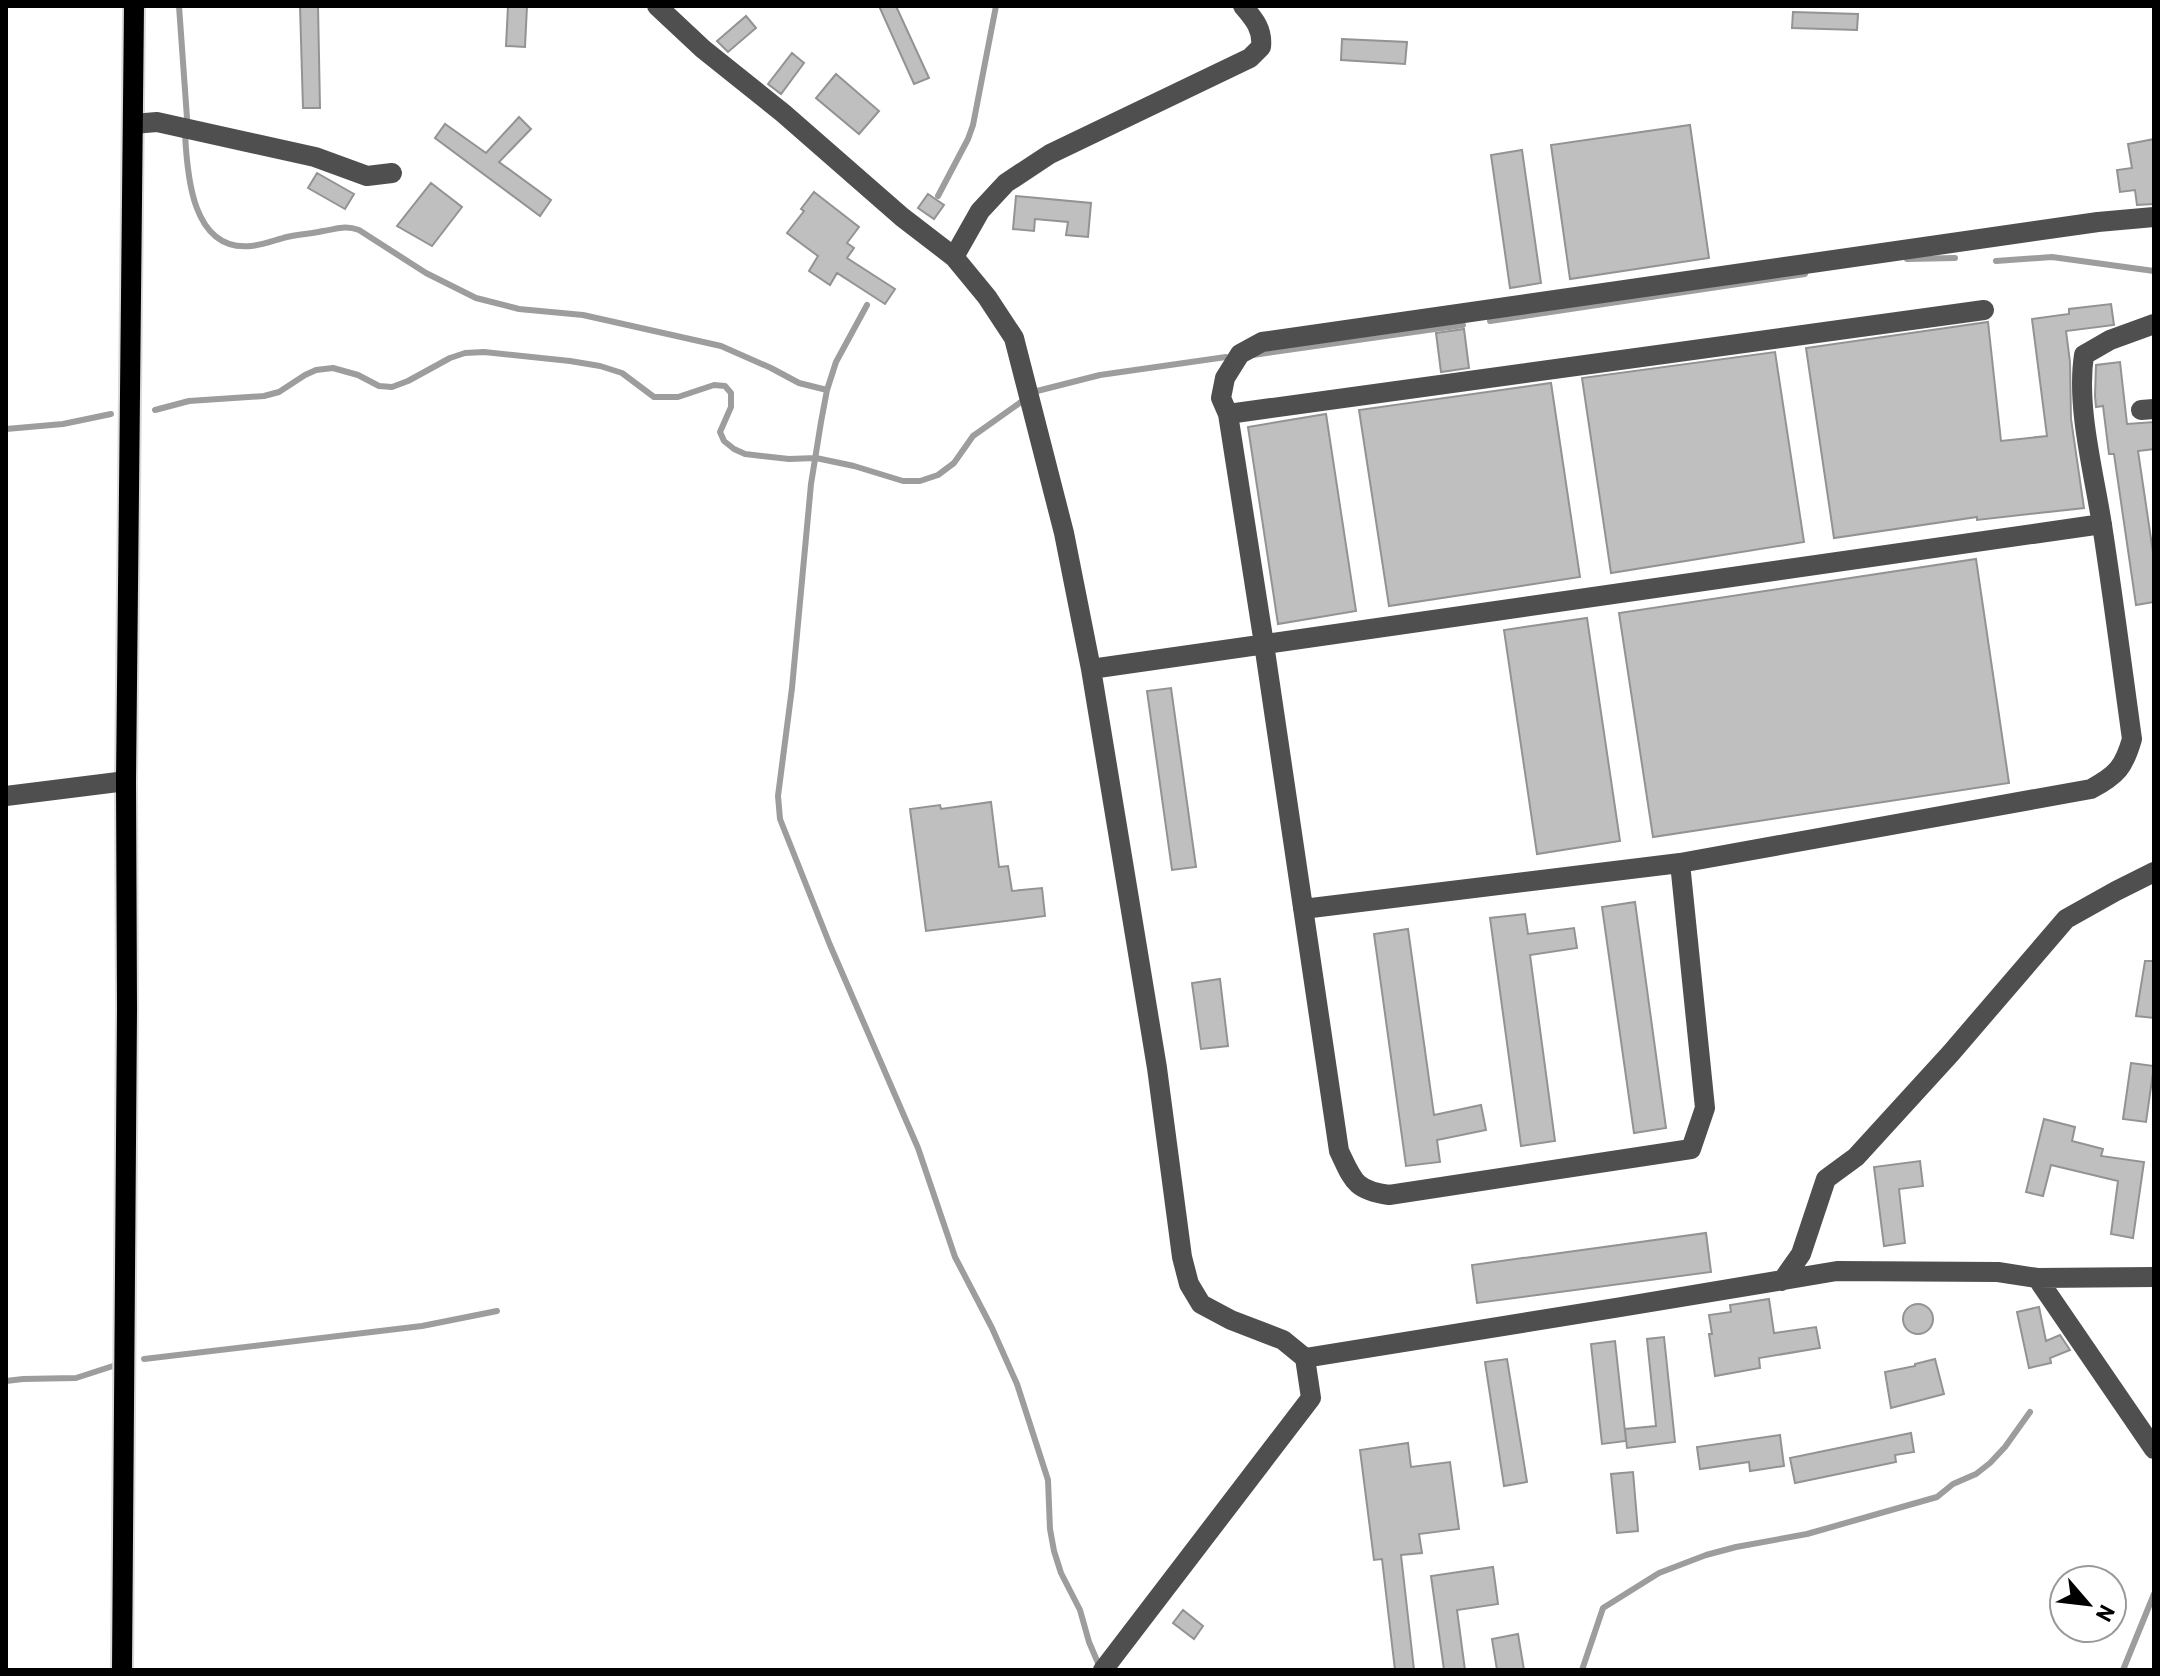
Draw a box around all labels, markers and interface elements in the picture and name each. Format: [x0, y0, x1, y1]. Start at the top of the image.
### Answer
north arrow [2048, 1564, 2128, 1644]
text: N [2092, 1601, 2121, 1626]

